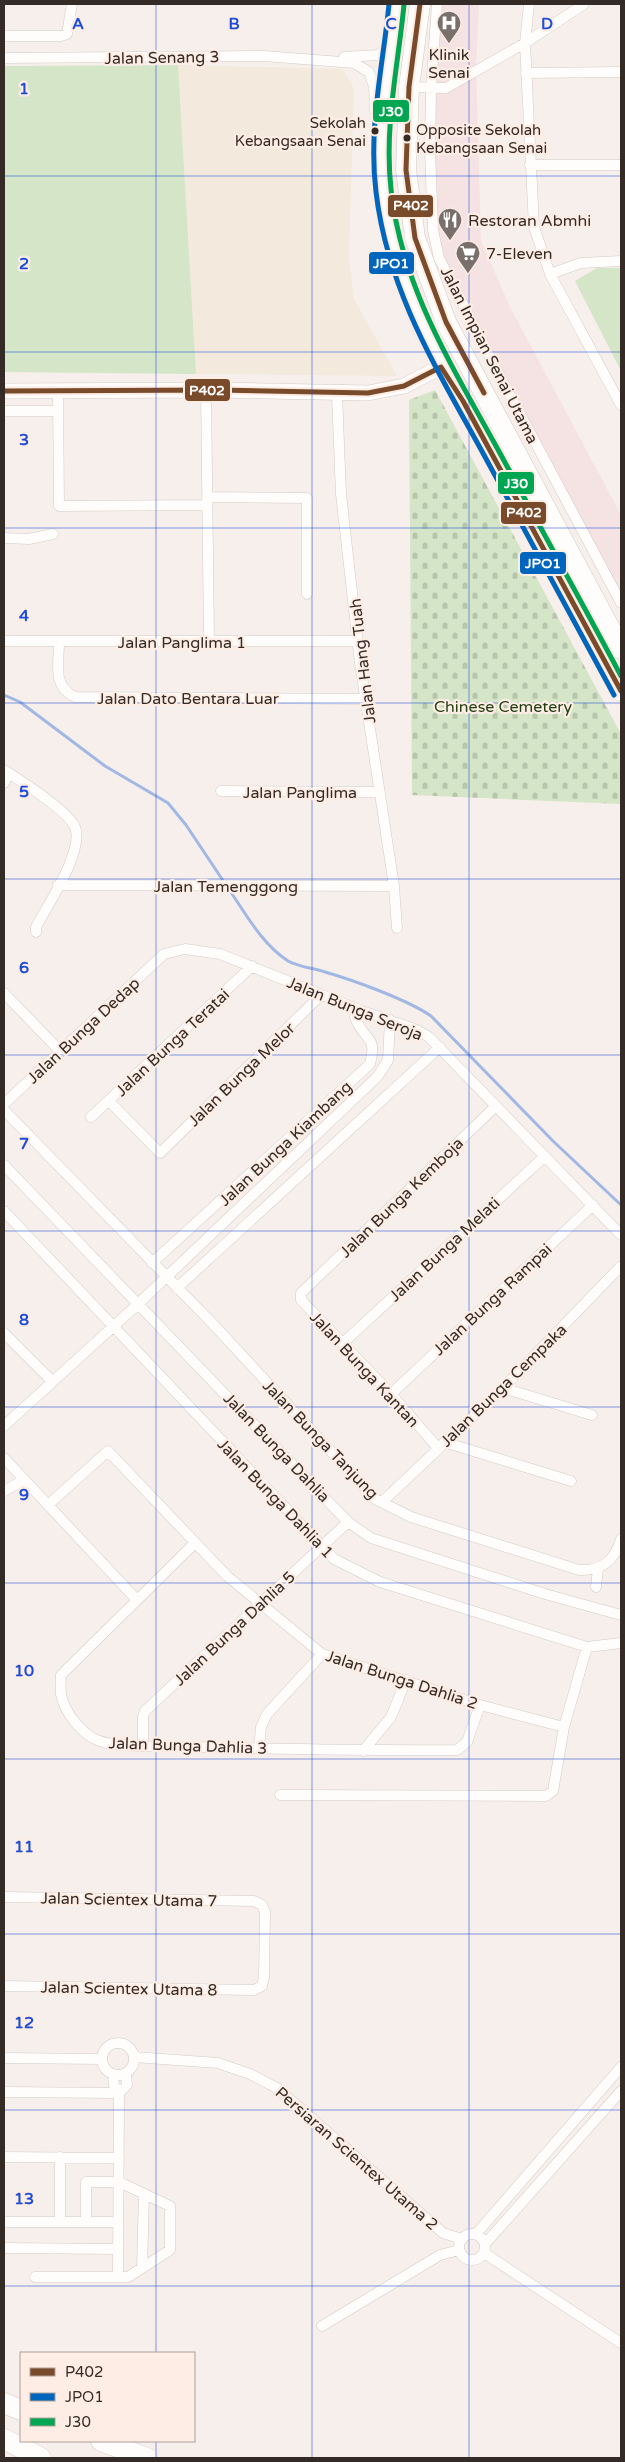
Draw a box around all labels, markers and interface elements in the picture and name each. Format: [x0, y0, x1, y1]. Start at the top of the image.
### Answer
hospital icon: Klinik Senai [436, 10, 462, 44]
text: A [72, 14, 84, 34]
text: B [228, 14, 240, 34]
text: C [385, 14, 397, 34]
text: D [541, 14, 553, 34]
place label: Klinik Senai [428, 45, 470, 83]
street label: Jalan Senang 3 [104, 47, 220, 69]
text: 1 [19, 79, 29, 99]
line badge: J30 [372, 99, 410, 123]
text: J30 [378, 103, 403, 120]
place label: Sekolah Kebangsaan Senai [235, 114, 366, 150]
place label: Opposite Sekolah Kebangsaan Senai [416, 121, 547, 157]
marker: Sekolah Kebangsaan Senai [370, 126, 380, 136]
marker: Opposite Sekolah Kebangsaan Senai [402, 133, 412, 143]
line badge: P402 [387, 194, 434, 218]
text: P402 [393, 197, 429, 214]
restaurant icon: Restoran Abmhi [437, 207, 463, 241]
place label: Restoran Abmhi [468, 211, 591, 231]
supermarket icon: 7-Eleven [455, 240, 481, 274]
place label: 7-Eleven [486, 244, 553, 264]
line badge: JPO1 [368, 251, 415, 275]
text: 2 [19, 254, 29, 274]
text: JPO1 [372, 255, 409, 272]
street label: Jalan Impian Senai Utama [436, 264, 542, 447]
line badge: P402 [184, 378, 231, 402]
text: P402 [189, 382, 225, 399]
text: 3 [19, 430, 29, 450]
line badge: J30 [497, 471, 535, 495]
text: J30 [503, 475, 528, 492]
line badge: P402 [500, 501, 547, 525]
text: P402 [506, 504, 542, 521]
line badge: JPO1 [519, 551, 567, 575]
text: JPO1 [524, 555, 561, 572]
street label: Jalan Hang Tuah [345, 597, 381, 724]
text: 4 [19, 606, 29, 626]
street label: Jalan Panglima 1 [118, 633, 246, 653]
street label: Jalan Dato Bentara Luar [97, 689, 280, 709]
park label: Chinese Cemetery [434, 697, 572, 717]
text: 5 [19, 782, 29, 802]
street label: Jalan Panglima [243, 783, 357, 803]
street label: Jalan Temenggong [154, 877, 298, 897]
text: 6 [19, 958, 29, 978]
street label: Jalan Bunga Dedap [23, 973, 144, 1088]
street label: Jalan Bunga Seroja [284, 973, 425, 1045]
street label: Jalan Bunga Teratai [111, 985, 234, 1101]
street label: Jalan Bunga Melor [184, 1018, 300, 1131]
street label: Jalan Bunga Kiambang [215, 1077, 356, 1211]
street label: Jalan Bunga Kemboja [336, 1133, 468, 1262]
text: 7 [19, 1134, 29, 1154]
street label: Jalan Bunga Melati [385, 1193, 504, 1306]
street label: Jalan Bunga Rampai [429, 1239, 556, 1360]
street label: Jalan Bunga Kantan [305, 1308, 423, 1432]
text: 8 [19, 1310, 29, 1330]
street label: Jalan Bunga Cempaka [436, 1320, 571, 1451]
street label: Jalan Bunga Tanjung [258, 1376, 382, 1503]
street label: Jalan Bunga Dahlia [219, 1389, 334, 1507]
street label: Jalan Bunga Dahlia 1 [213, 1435, 338, 1563]
text: 9 [19, 1485, 29, 1505]
street label: Jalan Bunga Dahlia 5 [170, 1567, 300, 1690]
street label: Jalan Bunga Dahlia 2 [323, 1646, 480, 1714]
text: 10 [14, 1661, 34, 1681]
street label: Jalan Bunga Dahlia 3 [108, 1733, 268, 1759]
text: 11 [14, 1837, 34, 1857]
street label: Jalan Scientex Utama 7 [40, 1888, 218, 1912]
street label: Jalan Scientex Utama 8 [40, 1977, 218, 2001]
text: 12 [14, 2013, 34, 2033]
street label: Persiaran Scientex Utama 2 [271, 2083, 442, 2235]
text: 13 [14, 2189, 34, 2209]
legend [20, 2352, 195, 2442]
text: P402 [65, 2363, 103, 2381]
text: JPO1 [65, 2388, 104, 2406]
text: J30 [65, 2413, 91, 2431]

